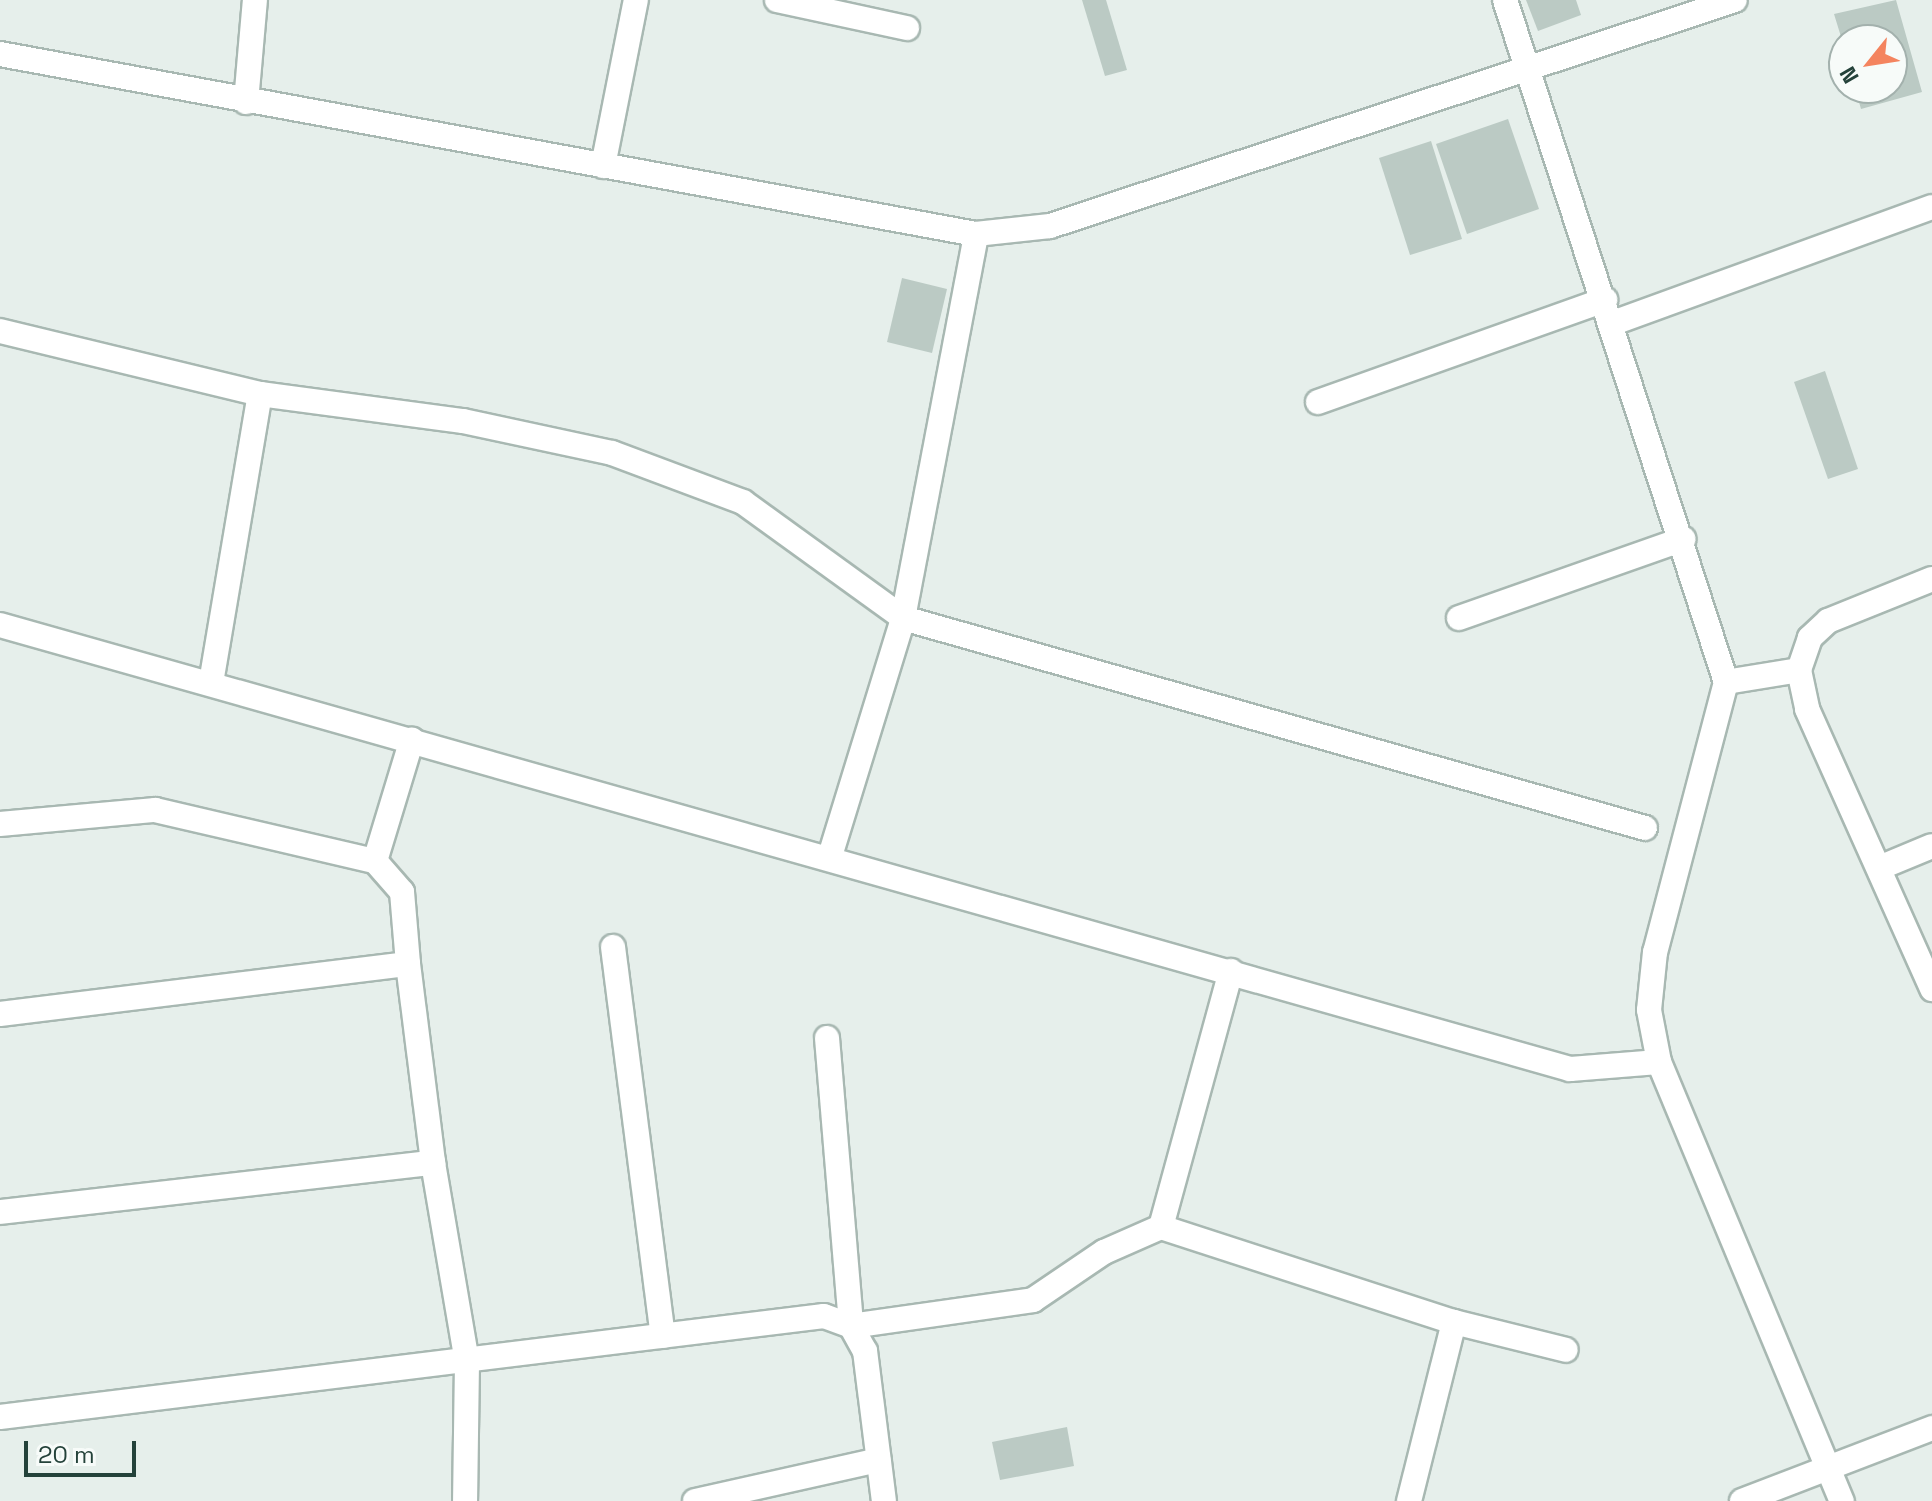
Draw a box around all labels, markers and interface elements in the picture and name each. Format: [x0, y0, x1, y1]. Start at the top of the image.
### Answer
north arrow [1828, 24, 1908, 104]
text: N [1833, 62, 1865, 88]
scale bar [28, 1425, 140, 1475]
text: 20 m [38, 1439, 95, 1470]

